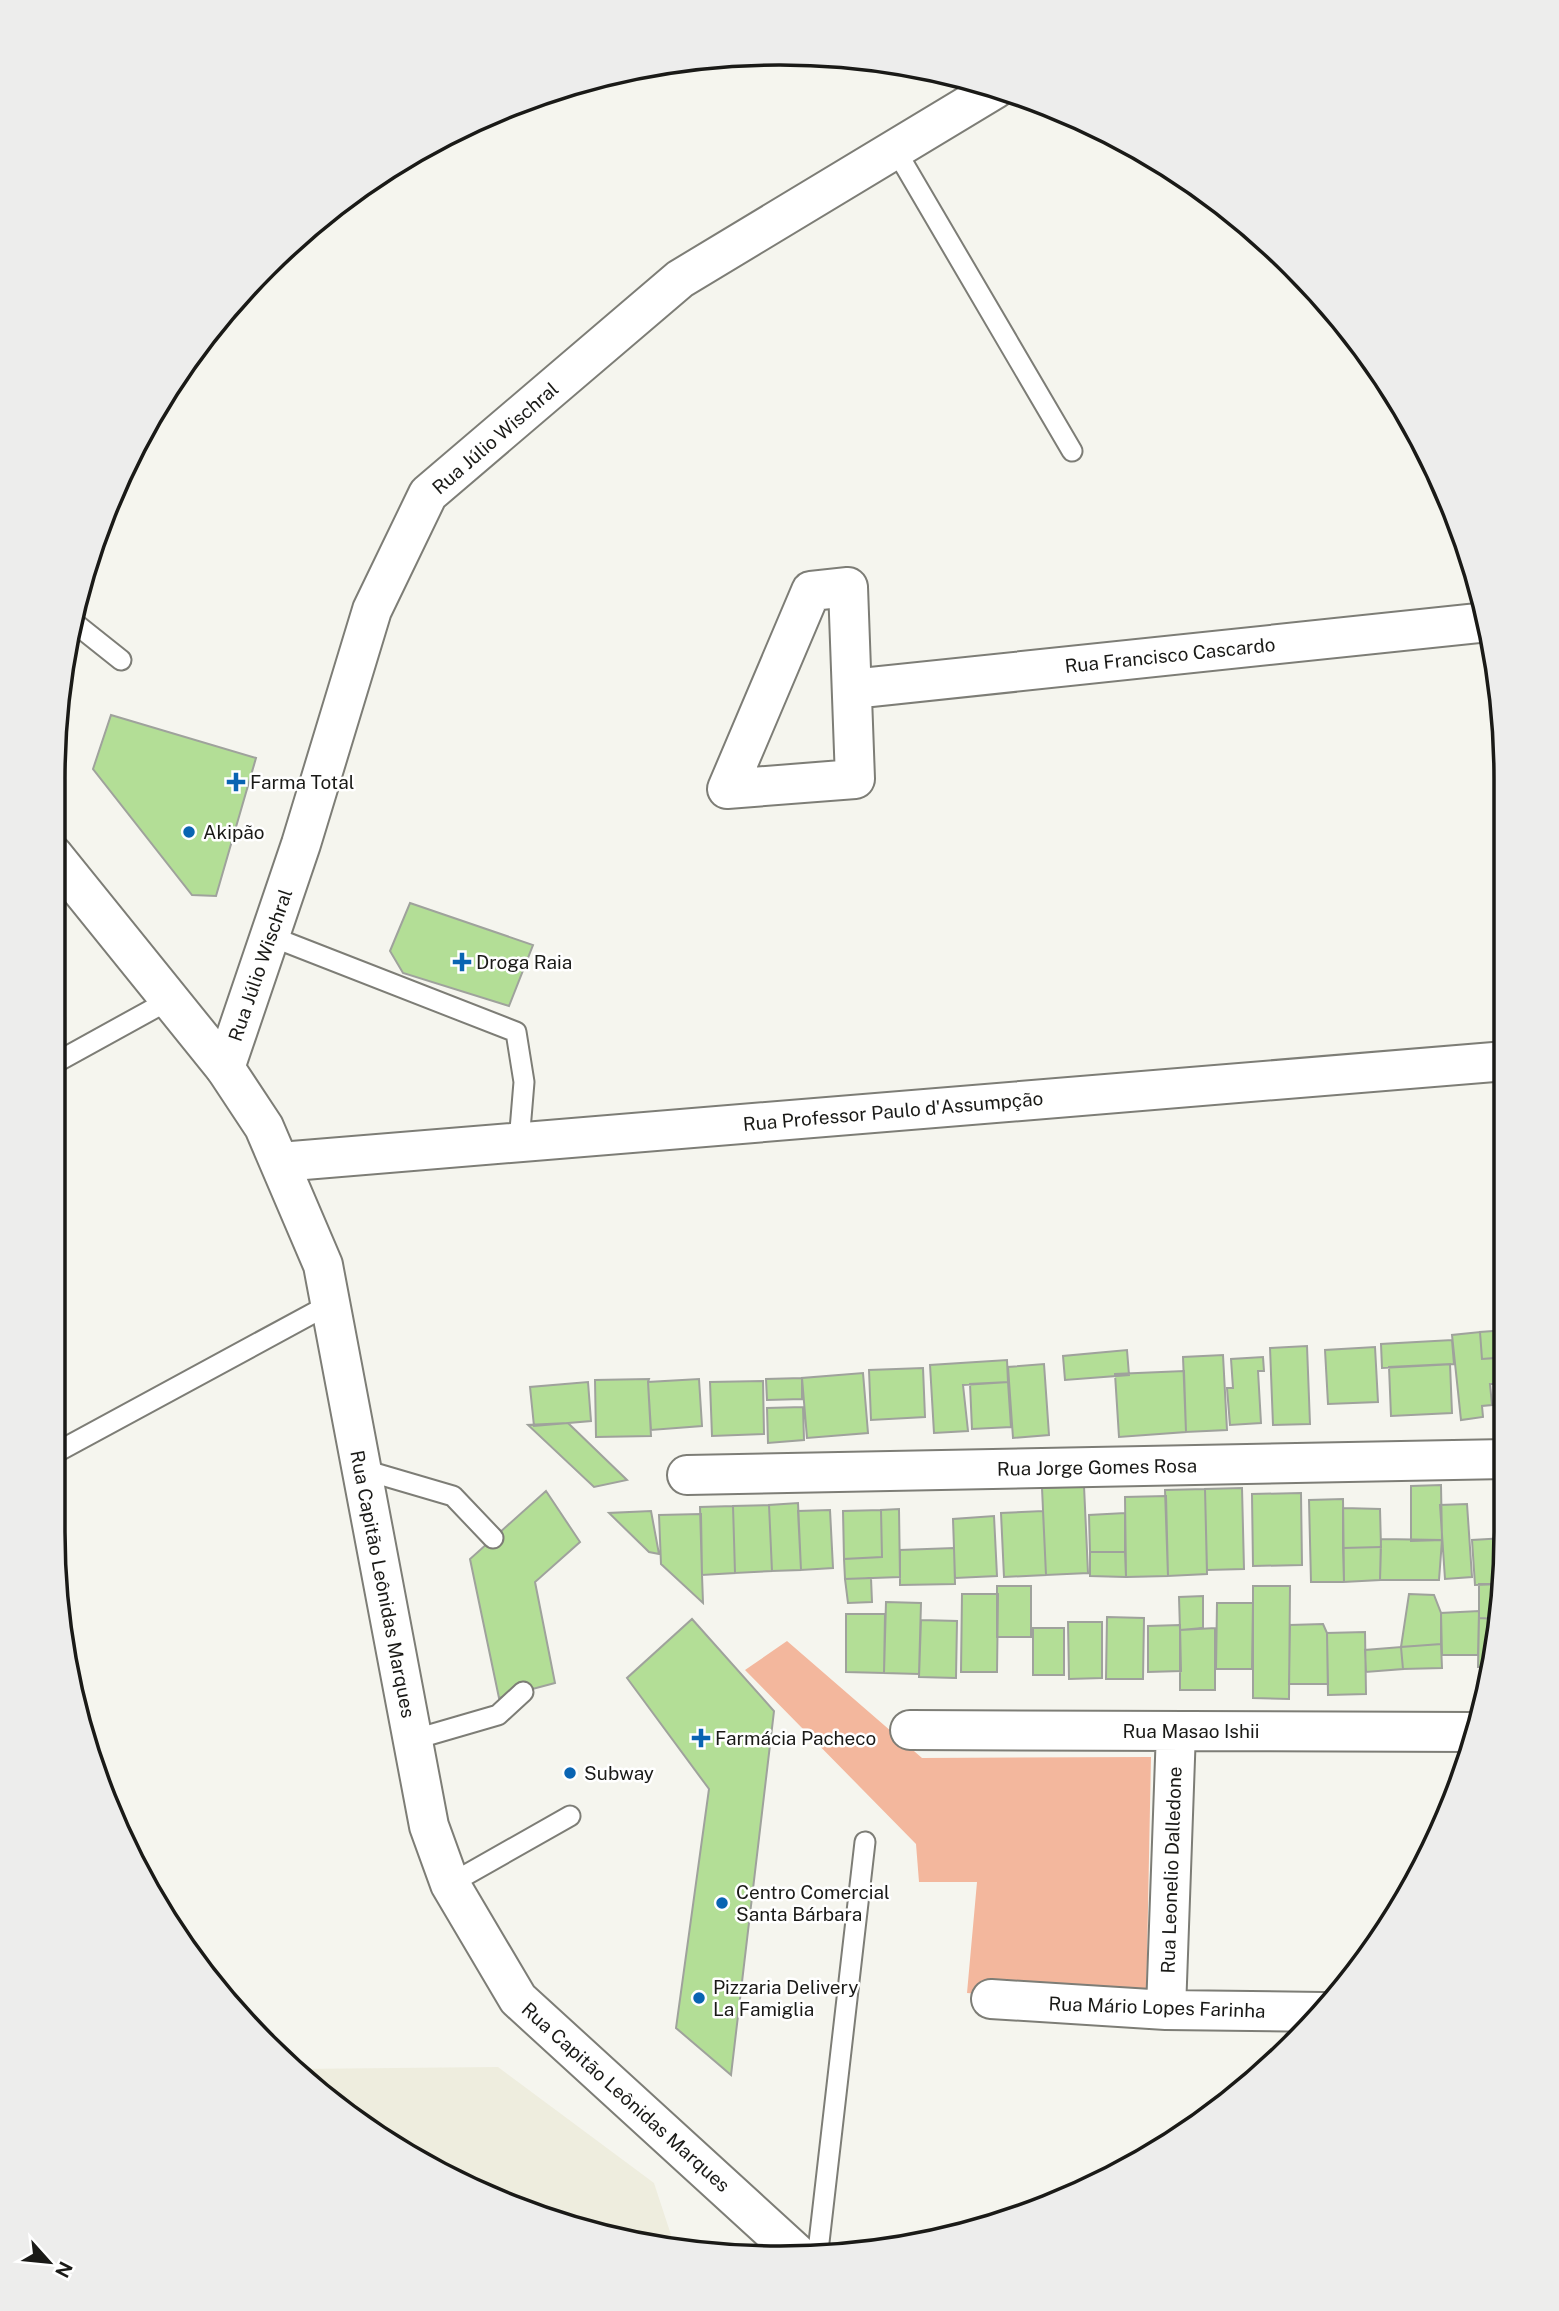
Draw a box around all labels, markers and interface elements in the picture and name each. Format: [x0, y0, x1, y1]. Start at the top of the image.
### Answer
street label: Rua Júlio Wischral [428, 377, 562, 499]
street label: Rua Francisco Cascardo [1064, 633, 1276, 677]
place label: Farma Total [250, 771, 354, 793]
marker: Farma Total [228, 774, 244, 790]
place label: Akipão [203, 821, 264, 843]
marker: Akipão [181, 824, 197, 840]
street label: Rua Júlio Wischral [224, 886, 296, 1044]
place label: Droga Raia [476, 951, 572, 973]
marker: Droga Raia [454, 954, 470, 970]
street label: Rua Professor Paulo d'Assumpção [742, 1087, 1044, 1135]
street label: Rua Capitão Leônidas Marques [346, 1448, 420, 1720]
street label: Rua Jorge Gomes Rosa [997, 1454, 1197, 1480]
street label: Rua Masao Ishii [1123, 1720, 1259, 1742]
place label: Farmácia Pacheco [715, 1727, 876, 1749]
marker: Farmácia Pacheco [693, 1730, 709, 1746]
place label: Subway [584, 1762, 654, 1784]
marker: Subway [562, 1765, 578, 1781]
street label: Rua Leonelio Dalledone [1156, 1766, 1186, 1974]
place label: Centro Comercial Santa Bárbara [736, 1881, 890, 1925]
marker: Centro Comercial Santa Bárbara [714, 1895, 730, 1911]
place label: Pizzaria Delivery La Famiglia [713, 1976, 858, 2020]
marker: Pizzaria Delivery La Famiglia [691, 1990, 707, 2006]
street label: Rua Mário Lopes Farinha [1048, 1992, 1266, 2022]
street label: Rua Capitão Leônidas Marques [517, 1998, 735, 2196]
north arrow [14, 2227, 84, 2297]
text: N [51, 2258, 77, 2281]

